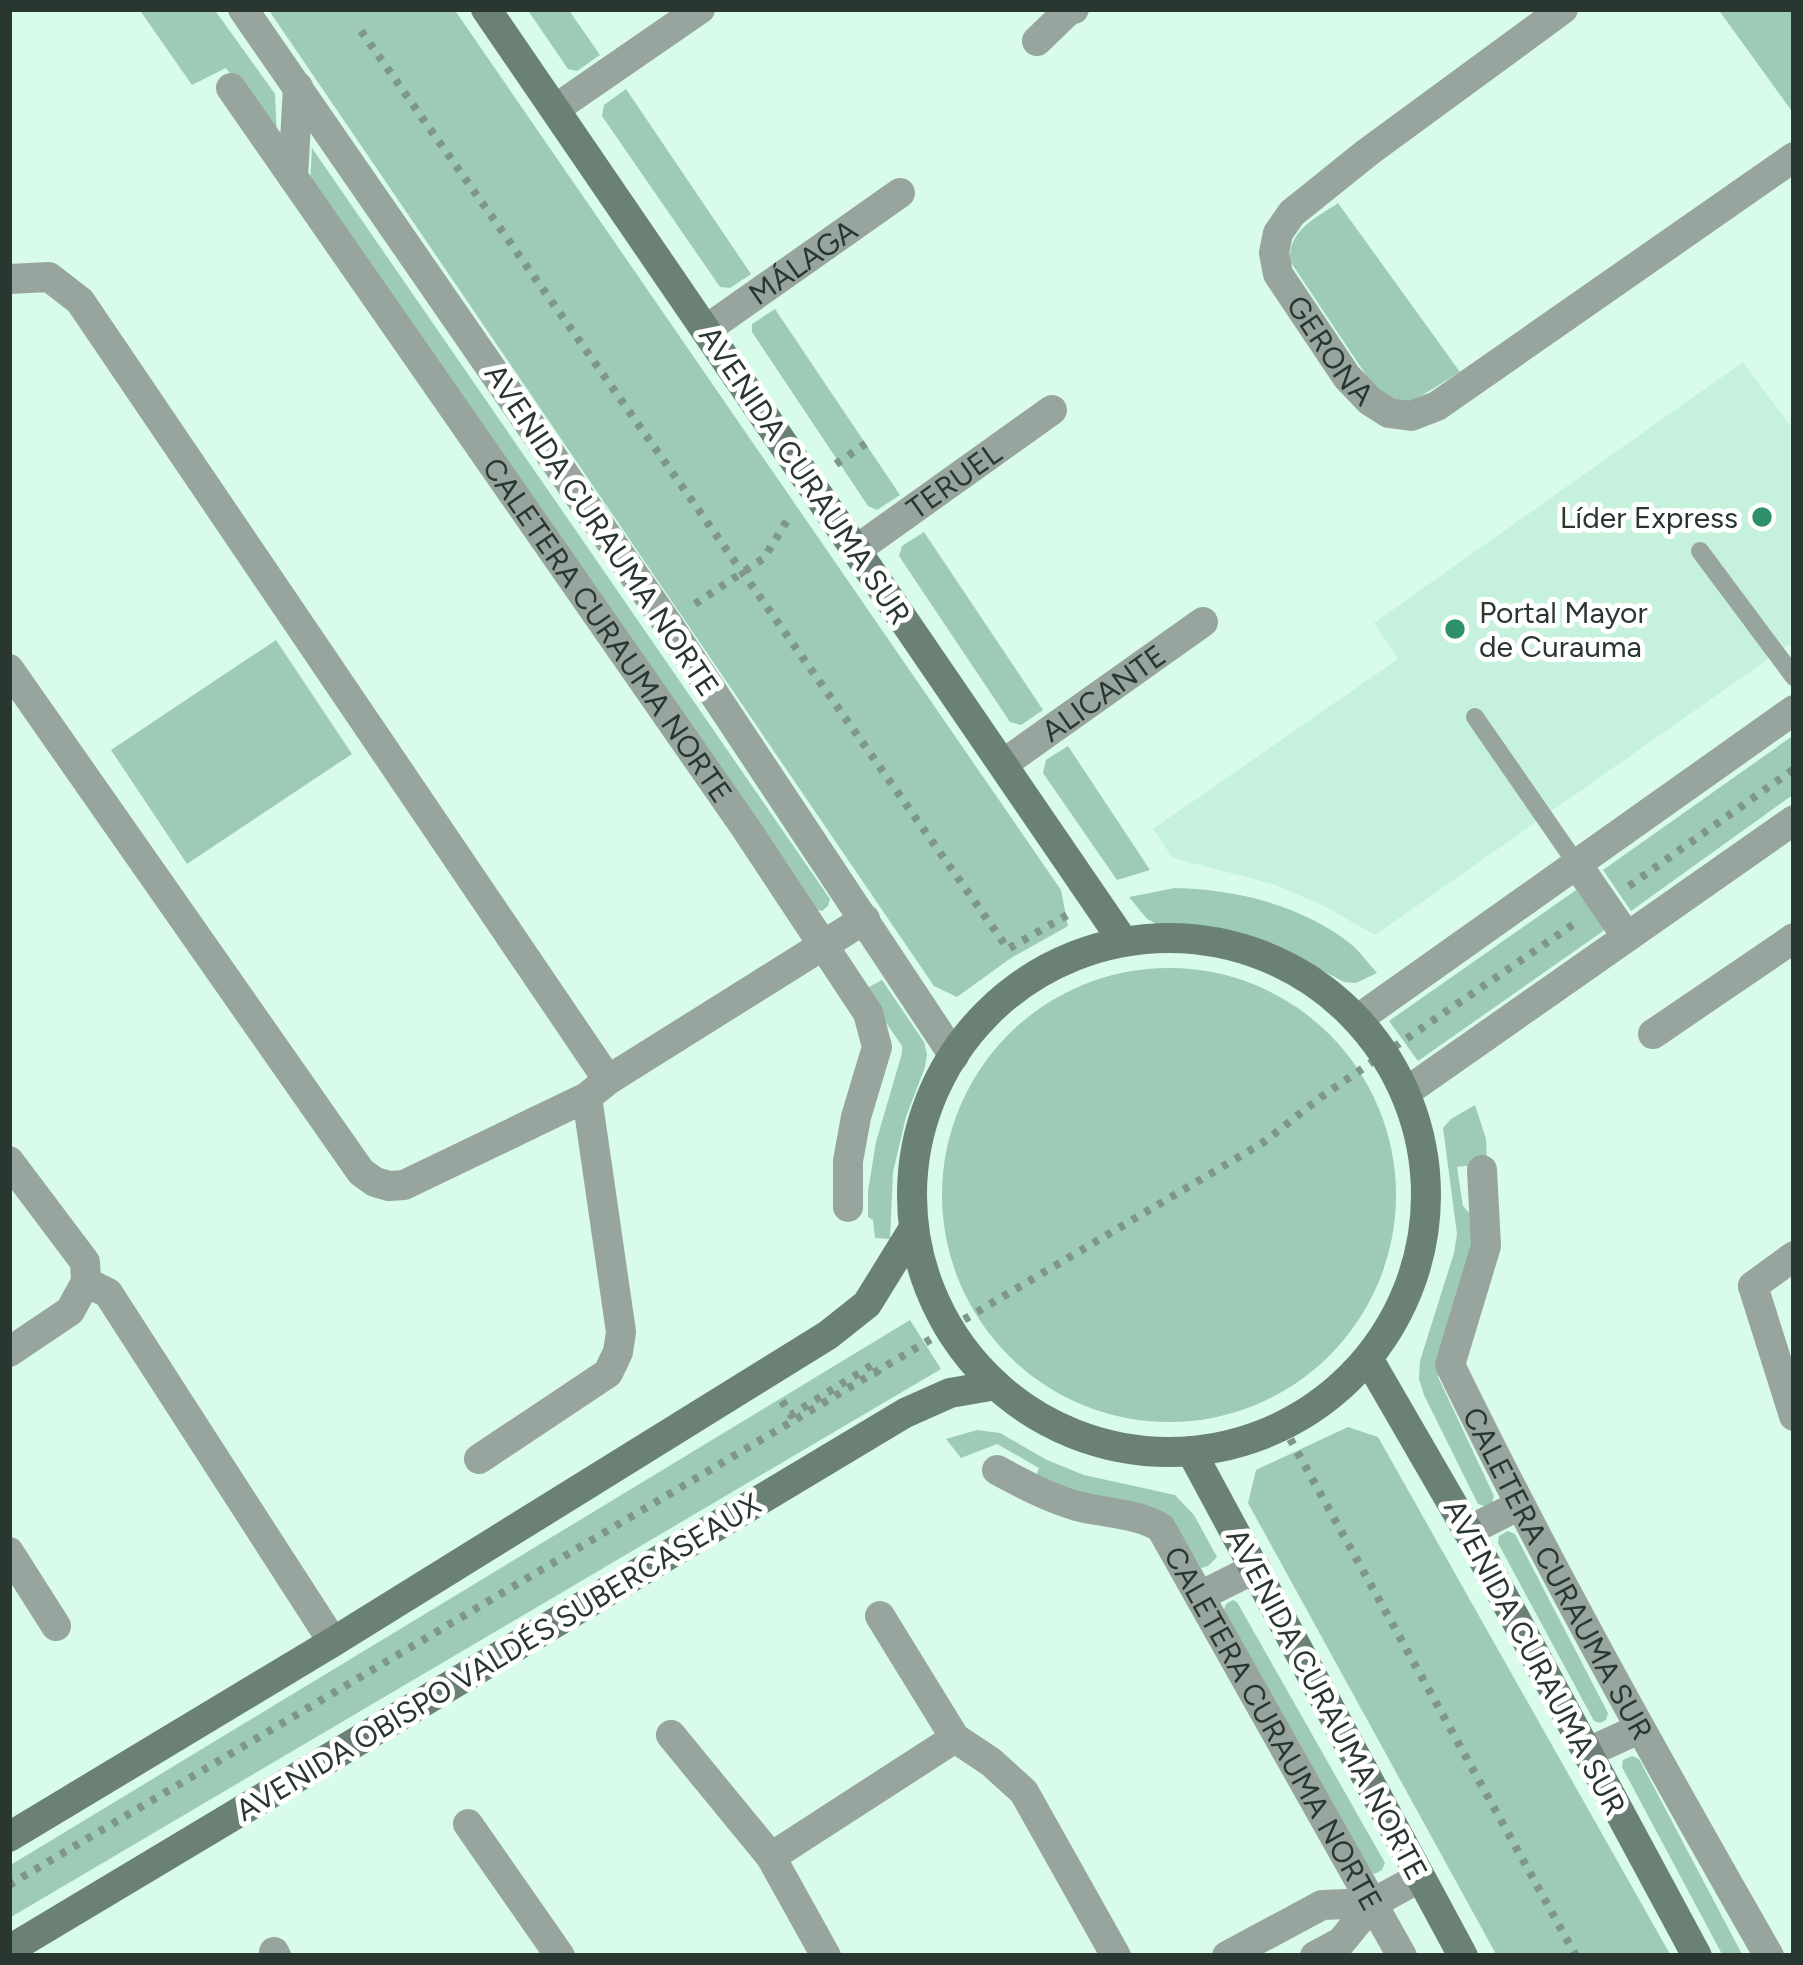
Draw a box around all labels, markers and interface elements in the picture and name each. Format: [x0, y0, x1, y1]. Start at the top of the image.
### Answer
street label: MÁLAGA [741, 210, 864, 312]
street label: GERONA [1279, 288, 1383, 413]
street label: AVENIDA CURAUMA SUR [691, 319, 919, 631]
street label: AVENIDA CURAUMA NORTE [477, 357, 727, 703]
street label: TERUEL [899, 434, 1009, 527]
street label: CALETERA CURAUMA NORTE [475, 450, 741, 810]
place label: Líder Express [1560, 499, 1738, 536]
marker: Líder Express [1749, 504, 1775, 530]
place label: Portal Mayor de Curauma [1479, 594, 1648, 665]
marker: Portal Mayor de Curauma [1442, 616, 1468, 642]
street label: ALICANTE [1034, 636, 1173, 749]
street label: CALETERA CURAUMA SUR [1455, 1401, 1661, 1746]
street label: AVENIDA OBISPO VALDÉS SUBERCASEAUX [229, 1485, 768, 1829]
street label: AVENIDA CURAUMA SUR [1436, 1493, 1634, 1821]
street label: AVENIDA CURAUMA NORTE [1218, 1522, 1436, 1886]
street label: CALETERA CURAUMA NORTE [1157, 1540, 1391, 1917]

